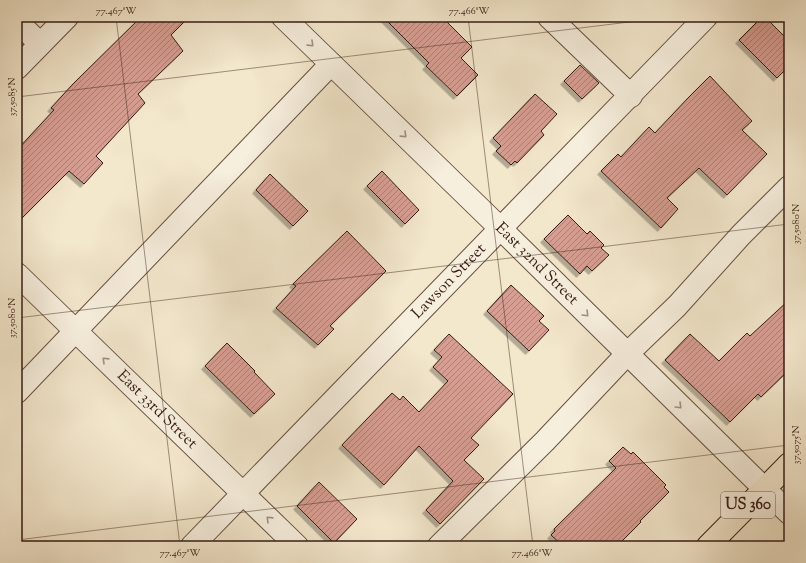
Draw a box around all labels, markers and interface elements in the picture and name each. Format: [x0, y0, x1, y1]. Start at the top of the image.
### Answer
text: 77.467°W [96, 4, 136, 19]
text: 77.466°W [449, 4, 489, 19]
one-way arrow [306, 39, 314, 47]
text: 37.5085°N [5, 78, 20, 116]
one-way arrow [399, 130, 407, 138]
text: 37.5080°N [789, 204, 804, 244]
street label: East 32nd Street [490, 217, 584, 311]
street label: Lawson Street [407, 238, 492, 325]
text: 37.5080°N [5, 298, 20, 338]
one-way arrow [581, 309, 589, 317]
one-way arrow [102, 357, 110, 365]
street label: East 33rd Street [111, 365, 203, 455]
one-way arrow [674, 401, 682, 409]
text: 37.5075°N [789, 426, 804, 464]
road number: US 360 [721, 492, 775, 518]
one-way arrow [266, 516, 274, 524]
text: 77.467°W [160, 546, 200, 561]
text: 77.466°W [512, 546, 552, 561]

